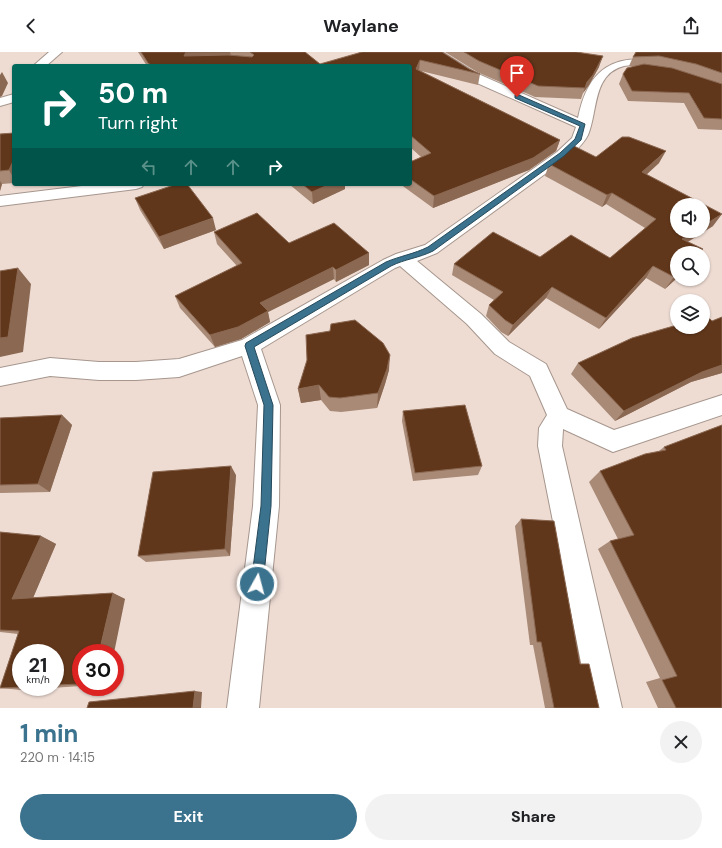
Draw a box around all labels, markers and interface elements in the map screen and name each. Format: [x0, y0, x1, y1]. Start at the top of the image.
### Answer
text: Waylane [323, 14, 399, 38]
icon: back [20, 15, 42, 37]
icon: share [680, 15, 702, 37]
pin [500, 56, 534, 97]
icon: arrive [506, 62, 528, 84]
text: 50 m [98, 75, 168, 112]
icon: right [32, 80, 84, 132]
text: Turn right [98, 111, 178, 135]
icon: left [138, 156, 160, 178]
icon: ahead [180, 156, 202, 178]
icon: ahead [222, 156, 244, 178]
icon: right [264, 156, 286, 178]
map controls [670, 198, 710, 334]
button: sound [670, 198, 710, 238]
button: search [670, 246, 710, 286]
button: layers [670, 294, 710, 334]
position arrow [236, 563, 278, 605]
speed limit sign: 30 [72, 644, 124, 696]
text: 21 [29, 652, 47, 678]
text: km/h [26, 673, 50, 686]
text: 1 min [20, 718, 78, 749]
button: close [660, 721, 702, 763]
text: 220 m · 14:15 [20, 749, 95, 766]
button: Exit [20, 794, 357, 840]
button: Share [365, 794, 702, 840]

